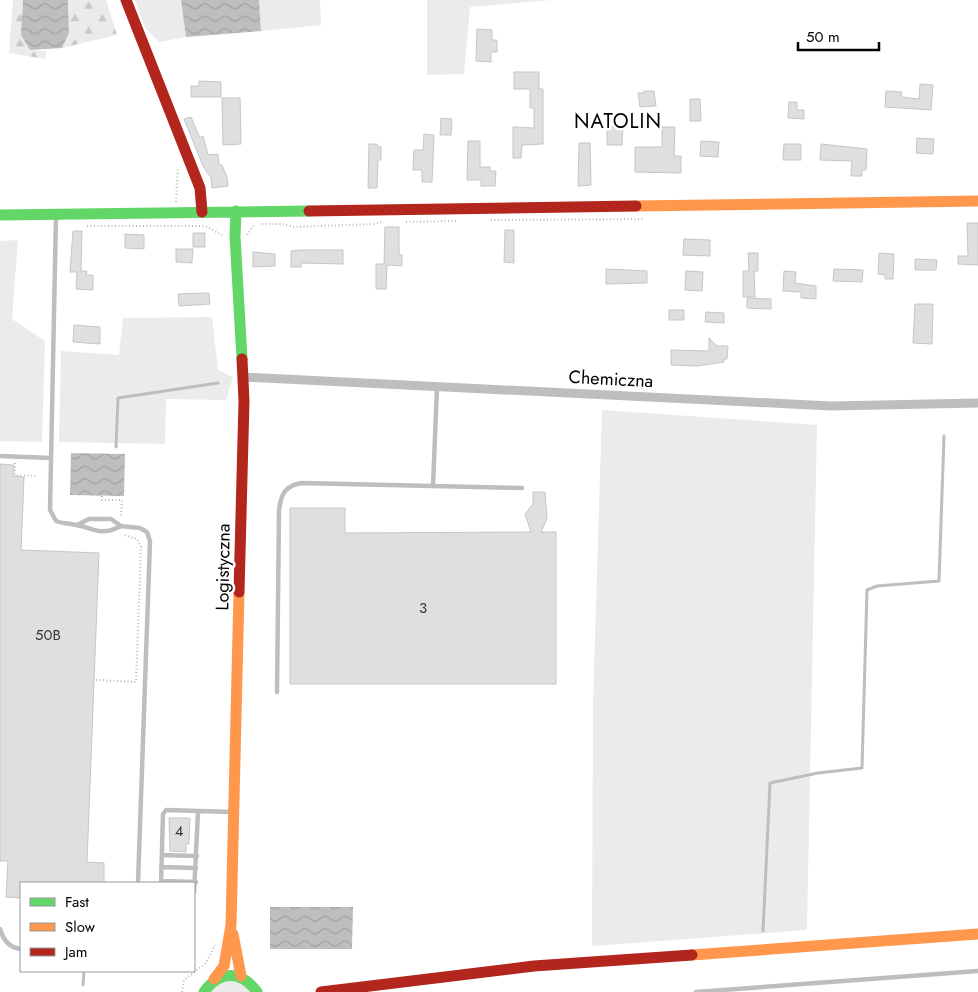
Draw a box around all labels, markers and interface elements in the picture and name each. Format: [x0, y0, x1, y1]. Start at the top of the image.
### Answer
scale bar [798, 20, 879, 52]
text: 50 m [806, 26, 840, 48]
district label: NATOLIN [574, 107, 662, 136]
street label: Chemiczna [568, 364, 654, 394]
street label: Logistyczna [209, 523, 237, 611]
house number: 3 [419, 597, 427, 619]
house number: 50B [35, 624, 61, 646]
house number: 4 [175, 820, 184, 842]
legend [20, 882, 195, 972]
text: Fast [65, 891, 89, 913]
text: Slow [65, 916, 96, 938]
text: Jam [63, 941, 88, 963]

